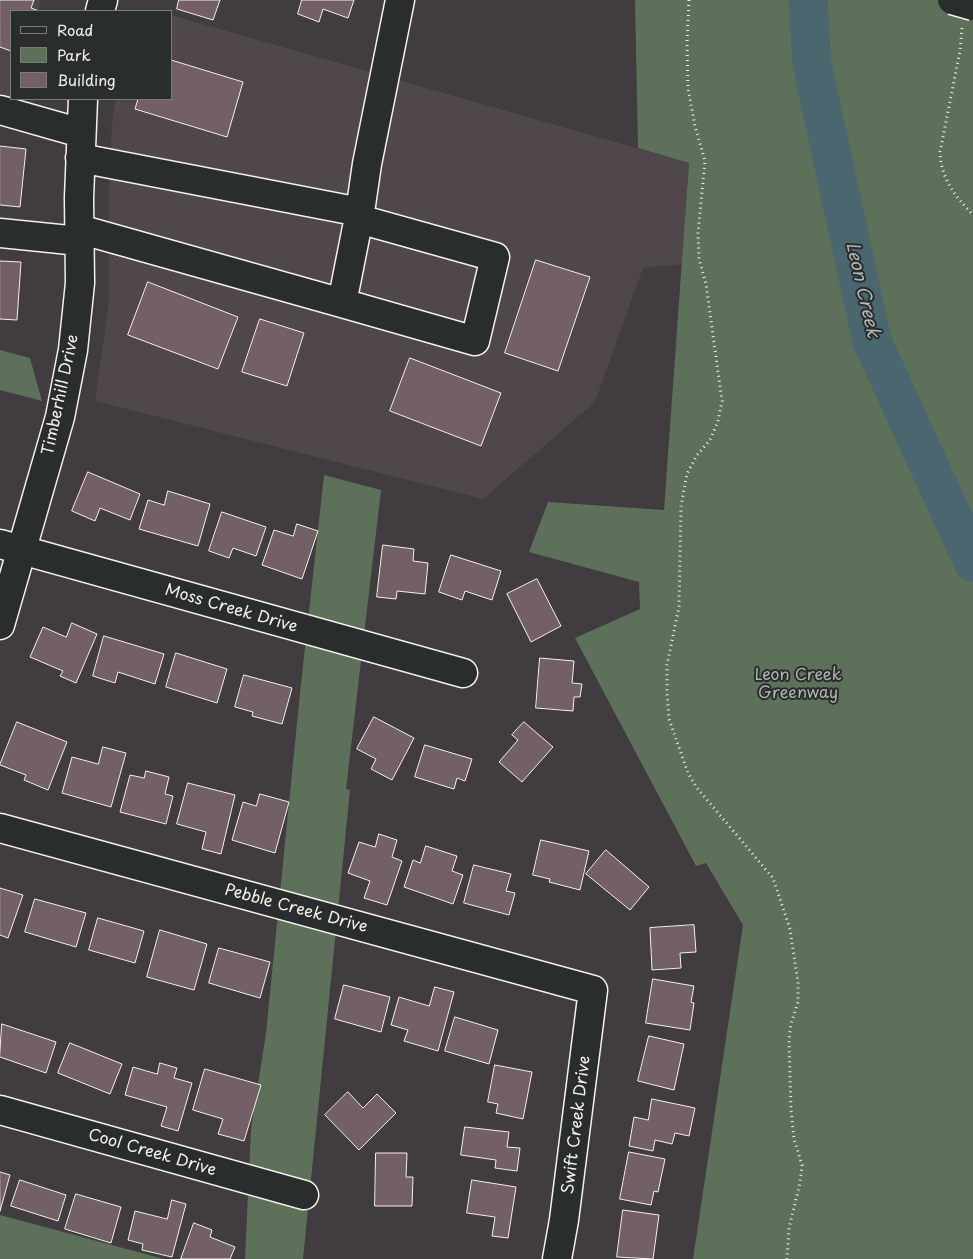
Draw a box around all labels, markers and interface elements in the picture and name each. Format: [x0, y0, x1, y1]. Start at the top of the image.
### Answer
legend [10, 10, 172, 100]
text: Road [57, 18, 93, 41]
text: Park [57, 43, 91, 66]
text: Building [57, 68, 116, 91]
water label: Leon Creek [840, 240, 884, 340]
street label: Timberhill Drive [39, 333, 83, 457]
street label: Moss Creek Drive [163, 581, 299, 637]
park label: Leon Creek Greenway [755, 666, 841, 704]
street label: Pebble Creek Drive [222, 881, 370, 937]
street label: Swift Creek Drive [559, 1055, 595, 1195]
street label: Cool Creek Drive [86, 1126, 218, 1180]

